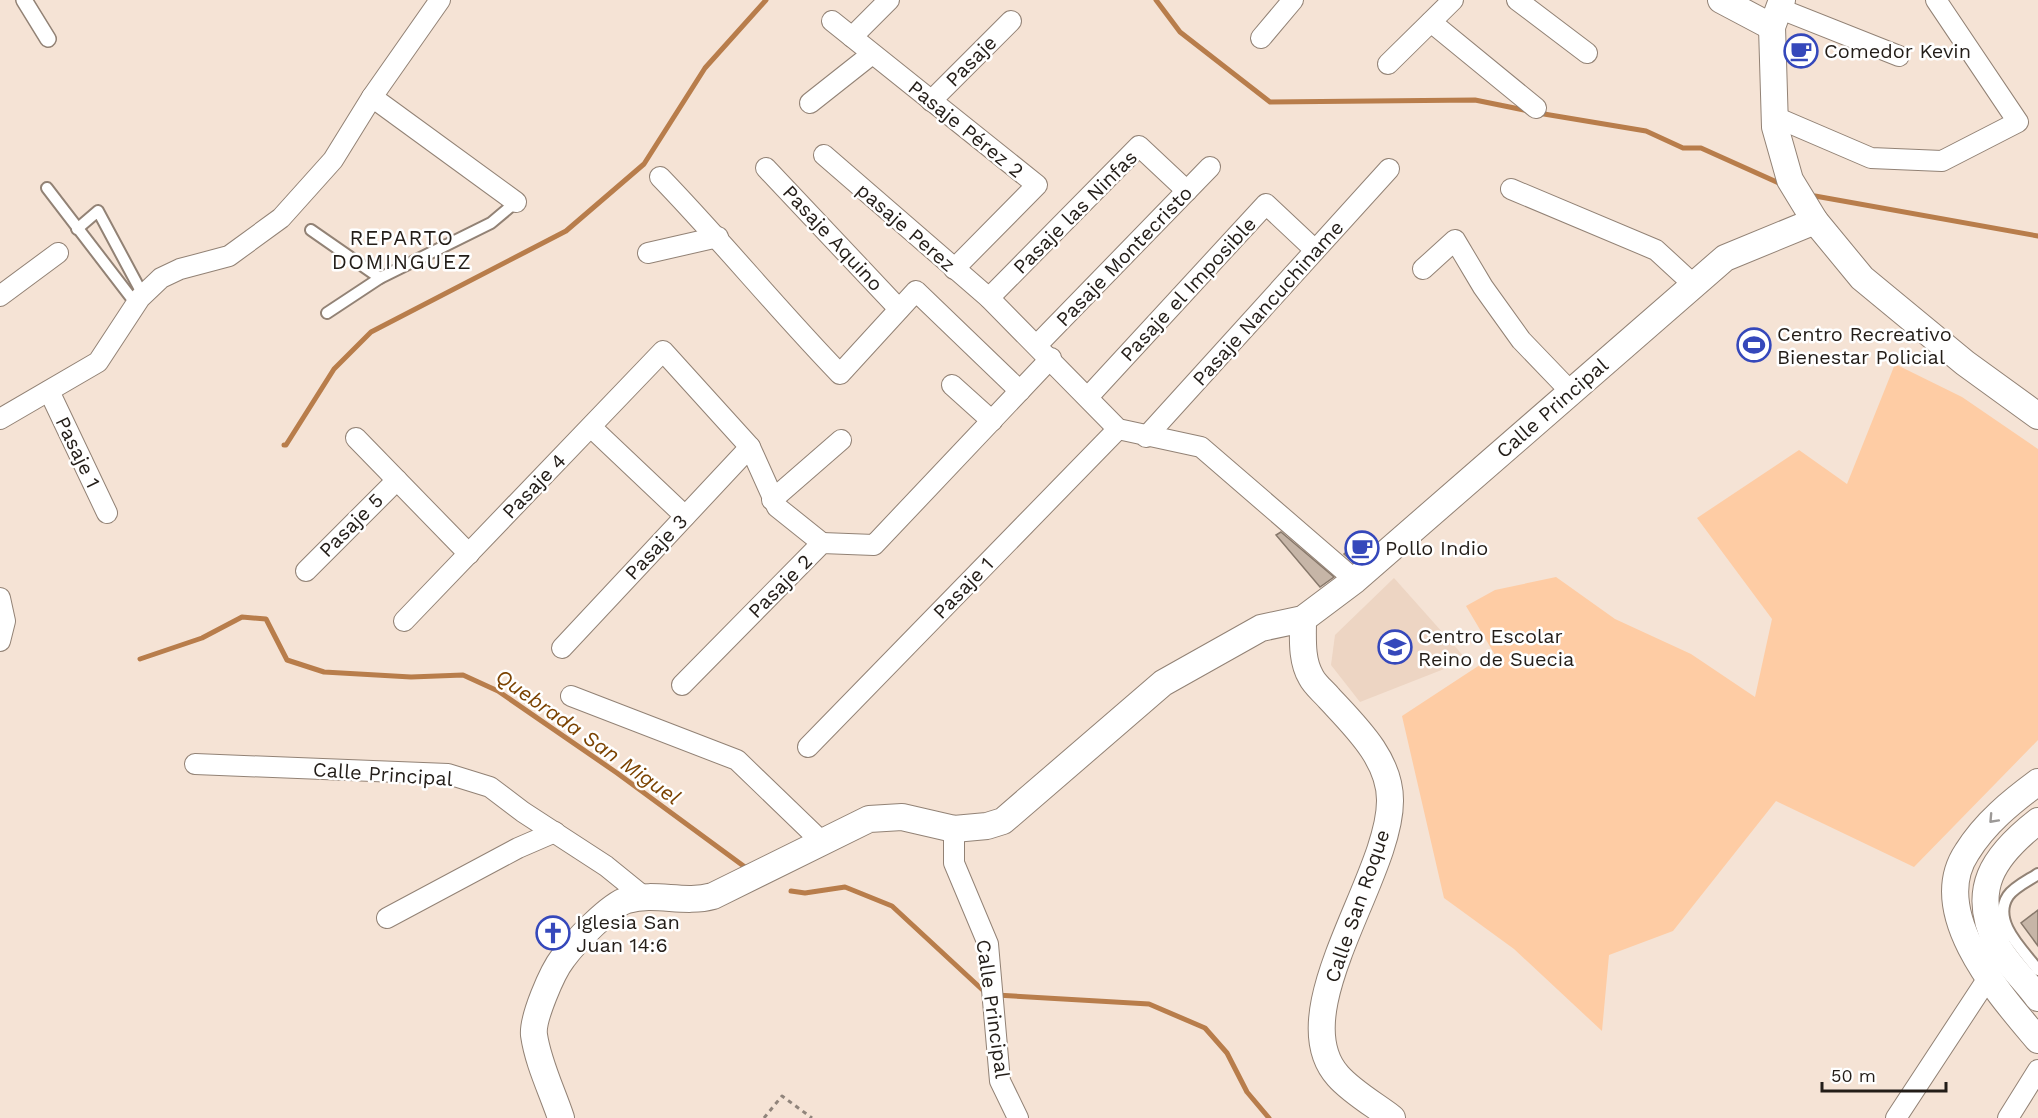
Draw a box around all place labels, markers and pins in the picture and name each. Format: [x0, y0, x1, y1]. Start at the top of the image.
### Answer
cafe icon: Comedor Kevin [1783, 33, 1819, 69]
place label: Comedor Kevin [1824, 39, 1971, 63]
place label: Centro Recreativo Bienestar Policial [1777, 322, 1952, 369]
sports icon: Centro Recreativo Bienestar Policial [1736, 327, 1772, 363]
cafe icon: Pollo Indio [1344, 530, 1380, 566]
place label: Pollo Indio [1385, 536, 1488, 560]
place label: Centro Escolar Reino de Suecia [1418, 624, 1574, 671]
school or university icon: Centro Escolar Reino de Suecia [1377, 629, 1413, 665]
place label: Iglesia San Juan 14:6 [576, 910, 680, 957]
church icon: Iglesia San Juan 14:6 [535, 915, 571, 951]

